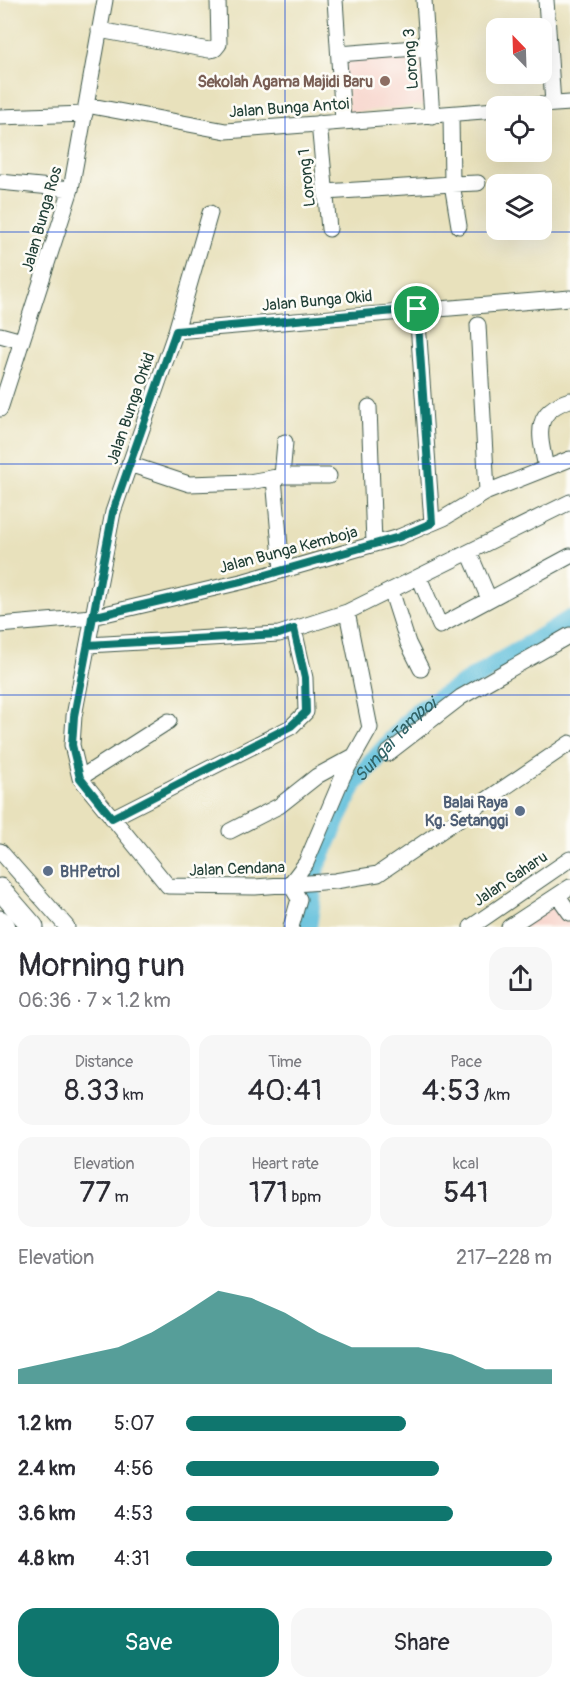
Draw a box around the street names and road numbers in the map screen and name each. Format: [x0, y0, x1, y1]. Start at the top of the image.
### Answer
street label: Lorong 3 [399, 28, 423, 90]
street label: Jalan Bunga Antoi [228, 94, 350, 122]
street label: Lorong 1 [294, 148, 320, 208]
street label: Jalan Bunga Ros [17, 164, 67, 274]
street label: Jalan Bunga Okid [261, 286, 373, 316]
street label: Jalan Bunga Orkid [102, 350, 159, 467]
street label: Jalan Bunga Kemboja [217, 522, 360, 578]
street label: Jalan Gaharu [470, 847, 551, 911]
street label: Jalan Cendana [189, 857, 285, 881]

